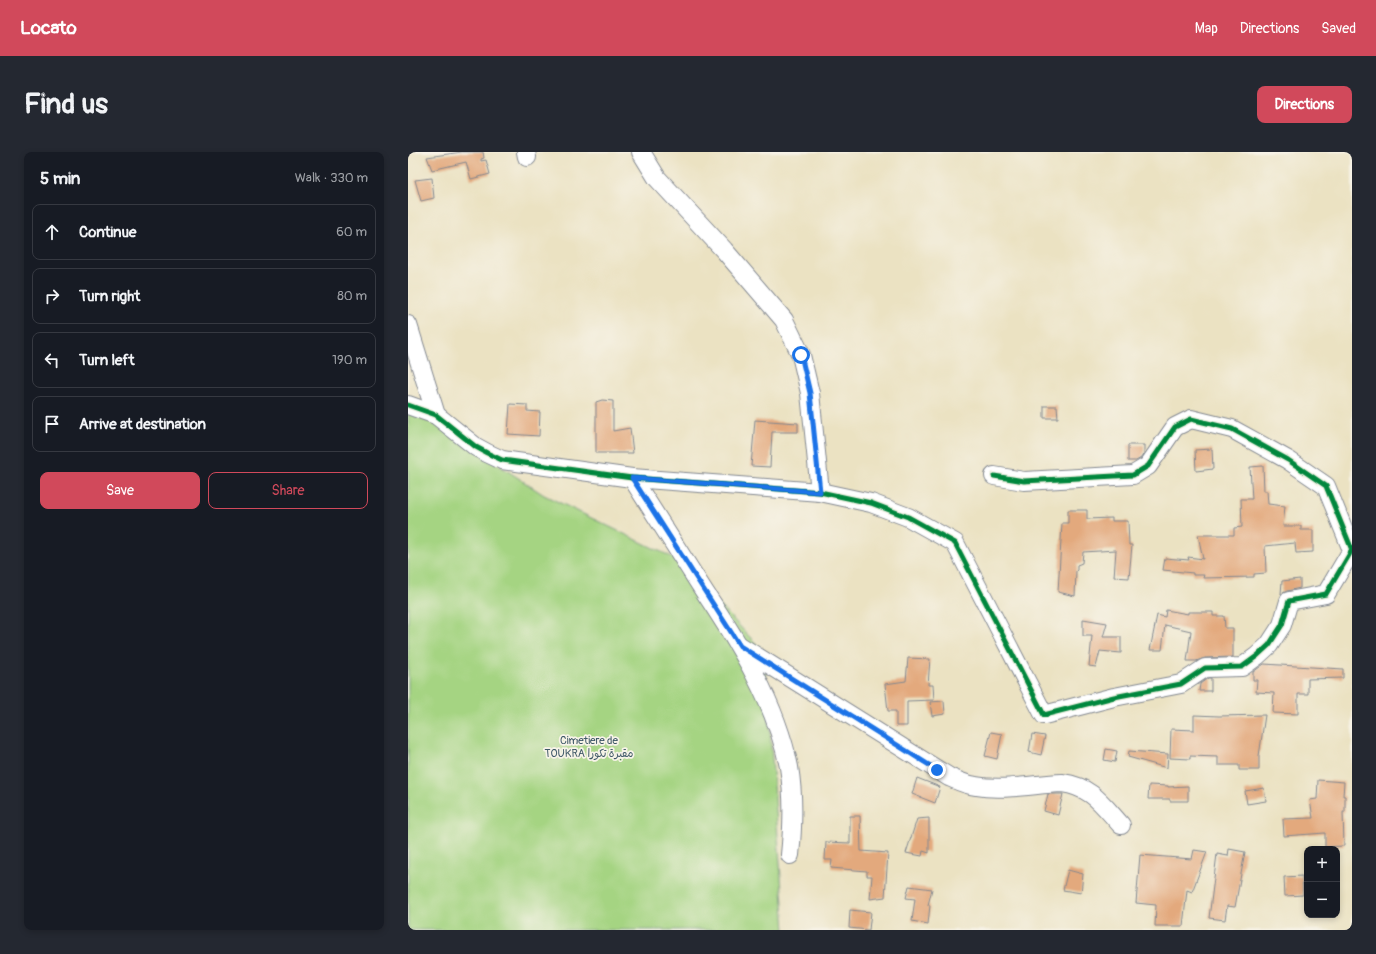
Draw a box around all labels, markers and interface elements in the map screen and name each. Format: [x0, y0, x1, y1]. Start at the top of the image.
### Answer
text: Locato [20, 16, 77, 40]
text: Map [1195, 20, 1218, 37]
text: Directions [1240, 20, 1299, 37]
text: Saved [1321, 20, 1356, 37]
button: Directions [1257, 86, 1352, 123]
text: Find us [24, 87, 108, 122]
text: 5 min [40, 168, 80, 189]
text: Walk · 330 m [295, 170, 368, 186]
icon: ahead [41, 221, 63, 243]
text: Continue [79, 223, 137, 242]
text: 60 m [336, 224, 367, 240]
icon: right [41, 285, 63, 307]
text: Turn right [79, 287, 140, 306]
text: 80 m [337, 288, 367, 304]
route start [792, 346, 810, 364]
icon: left [41, 349, 63, 371]
text: Turn left [79, 351, 135, 370]
text: 190 m [332, 352, 367, 368]
icon: arrive [41, 413, 63, 435]
text: Arrive at destination [79, 415, 206, 434]
button: Save [40, 472, 200, 509]
button: Share [208, 472, 368, 509]
park label: Cimetiere de TOUKRA مقبرة تكورا [545, 734, 633, 761]
route end [928, 761, 946, 779]
map controls [1304, 846, 1340, 918]
button: + [1304, 846, 1340, 882]
button: − [1304, 882, 1340, 918]

